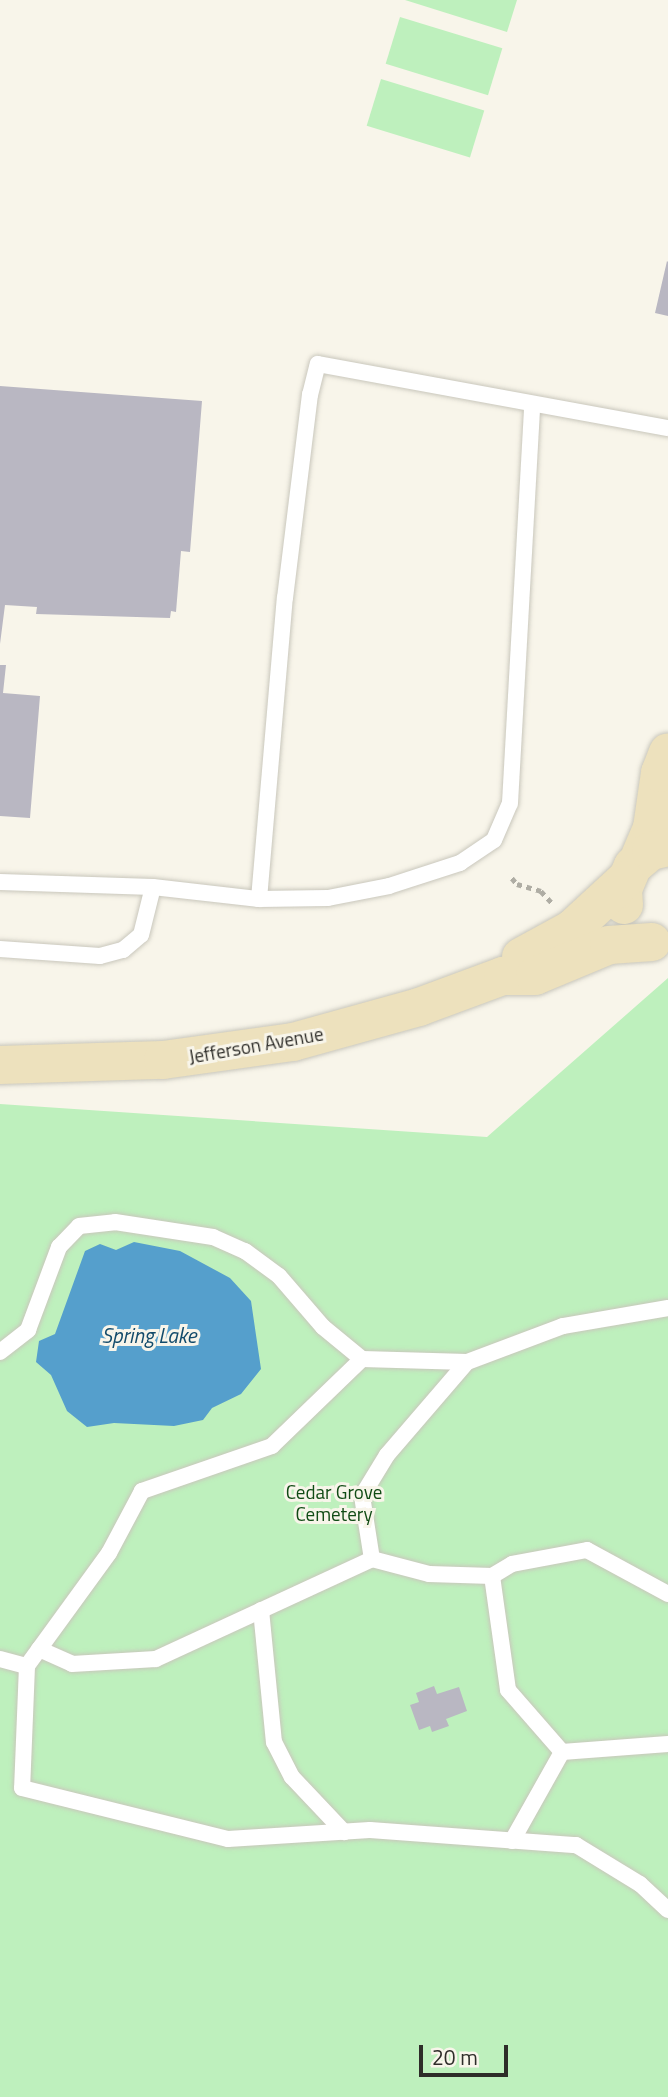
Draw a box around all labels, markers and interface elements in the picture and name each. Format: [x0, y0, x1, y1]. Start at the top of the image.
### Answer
street label: Jefferson Avenue [187, 1022, 325, 1068]
water label: Spring Lake [102, 1322, 196, 1348]
park label: Cedar Grove Cemetery [286, 1481, 382, 1525]
scale bar [423, 2030, 512, 2074]
text: 20 m [432, 2041, 478, 2073]

